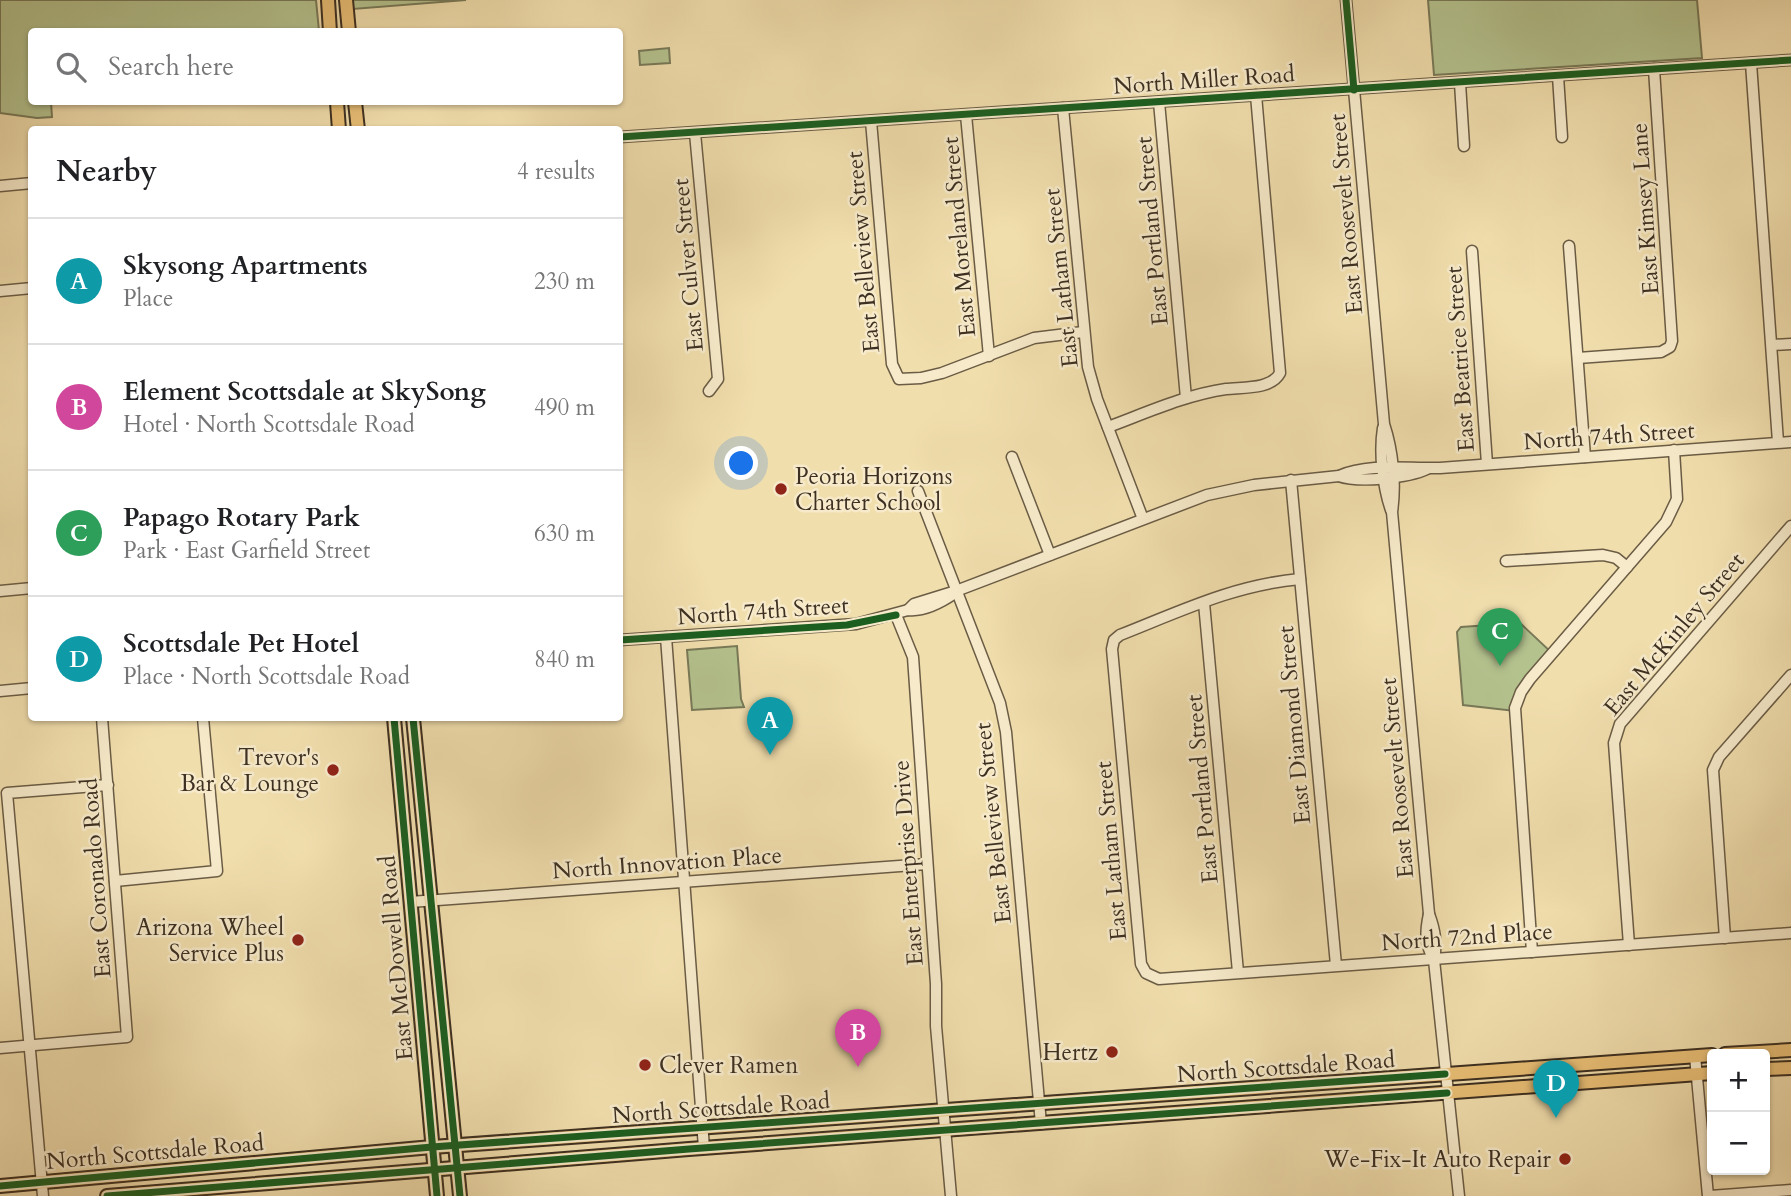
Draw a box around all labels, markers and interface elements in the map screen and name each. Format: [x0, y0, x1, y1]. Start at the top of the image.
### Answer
search box [28, 28, 623, 105]
icon: search [52, 48, 90, 86]
text: Search here [108, 49, 234, 84]
street label: North Miller Road [1112, 58, 1297, 102]
street label: East Roosevelt Street [1322, 113, 1370, 315]
street label: East Kimsey Lane [1624, 122, 1666, 296]
street label: East Portland Street [1128, 135, 1176, 327]
street label: East Moreland Street [935, 136, 983, 338]
street label: East Belleview Street [839, 150, 887, 354]
text: Nearby [56, 151, 157, 192]
text: 4 results [517, 156, 595, 187]
street label: East Culver Street [665, 177, 711, 353]
street label: East Latham Street [1036, 187, 1086, 369]
text: Skysong Apartments [123, 248, 368, 283]
street label: East Beatrice Street [1438, 265, 1482, 453]
text: A [70, 266, 88, 297]
text: 230 m [534, 266, 595, 297]
text: Place [123, 283, 173, 314]
text: Element Scottsdale at SkySong [123, 374, 486, 409]
text: B [71, 392, 87, 423]
text: 490 m [534, 392, 595, 423]
text: Hotel · North Scottsdale Road [123, 409, 415, 440]
street label: North 74th Street [1522, 415, 1696, 457]
your location [724, 446, 758, 480]
place label: Peoria Horizons Charter School [795, 461, 952, 518]
marker: Peoria Horizons Charter School [773, 481, 789, 497]
text: Papago Rotary Park [123, 500, 360, 535]
text: C [70, 518, 88, 549]
text: 630 m [534, 518, 595, 549]
text: Park · East Garfield Street [123, 535, 370, 566]
street label: East McKinley Street [1597, 546, 1751, 722]
street label: North 74th Street [676, 590, 850, 632]
pin: C [1477, 608, 1523, 666]
street label: East Diamond Street [1270, 624, 1318, 826]
text: Scottsdale Pet Hotel [123, 626, 359, 661]
text: D [69, 644, 89, 675]
text: 840 m [534, 644, 595, 675]
text: Place · North Scottsdale Road [123, 661, 410, 692]
street label: East Roosevelt Street [1373, 677, 1421, 879]
street label: East Portland Street [1178, 693, 1226, 885]
pin: A [747, 697, 793, 755]
street label: East Belleview Street [967, 721, 1019, 925]
place label: Trevor's Bar & Lounge [180, 742, 319, 799]
street label: East Enterprise Drive [885, 759, 931, 967]
street label: East Latham Street [1088, 760, 1134, 942]
marker: Trevor's Bar & Lounge [325, 762, 341, 778]
street label: East Coronado Road [73, 776, 118, 979]
street label: North Innovation Place [551, 840, 783, 886]
street label: East McDowell Road [372, 853, 420, 1062]
place label: Arizona Wheel Service Plus [136, 912, 284, 969]
street label: North 72nd Place [1380, 916, 1554, 958]
marker: Arizona Wheel Service Plus [290, 932, 306, 948]
pin: B [835, 1009, 881, 1067]
place label: Hertz [1042, 1037, 1098, 1068]
marker: Hertz [1104, 1044, 1120, 1060]
street label: North Scottsdale Road [1176, 1044, 1397, 1090]
map controls [1707, 1049, 1770, 1175]
button: + [1707, 1049, 1770, 1112]
place label: Clever Ramen [659, 1050, 798, 1081]
marker: Clever Ramen [637, 1057, 653, 1073]
pin: D [1533, 1060, 1579, 1118]
street label: North Scottsdale Road [611, 1085, 832, 1131]
button: − [1707, 1112, 1770, 1175]
street label: North Scottsdale Road [45, 1127, 266, 1177]
place label: We-Fix-It Auto Repair [1323, 1144, 1552, 1175]
marker: We-Fix-It Auto Repair [1557, 1151, 1573, 1167]

